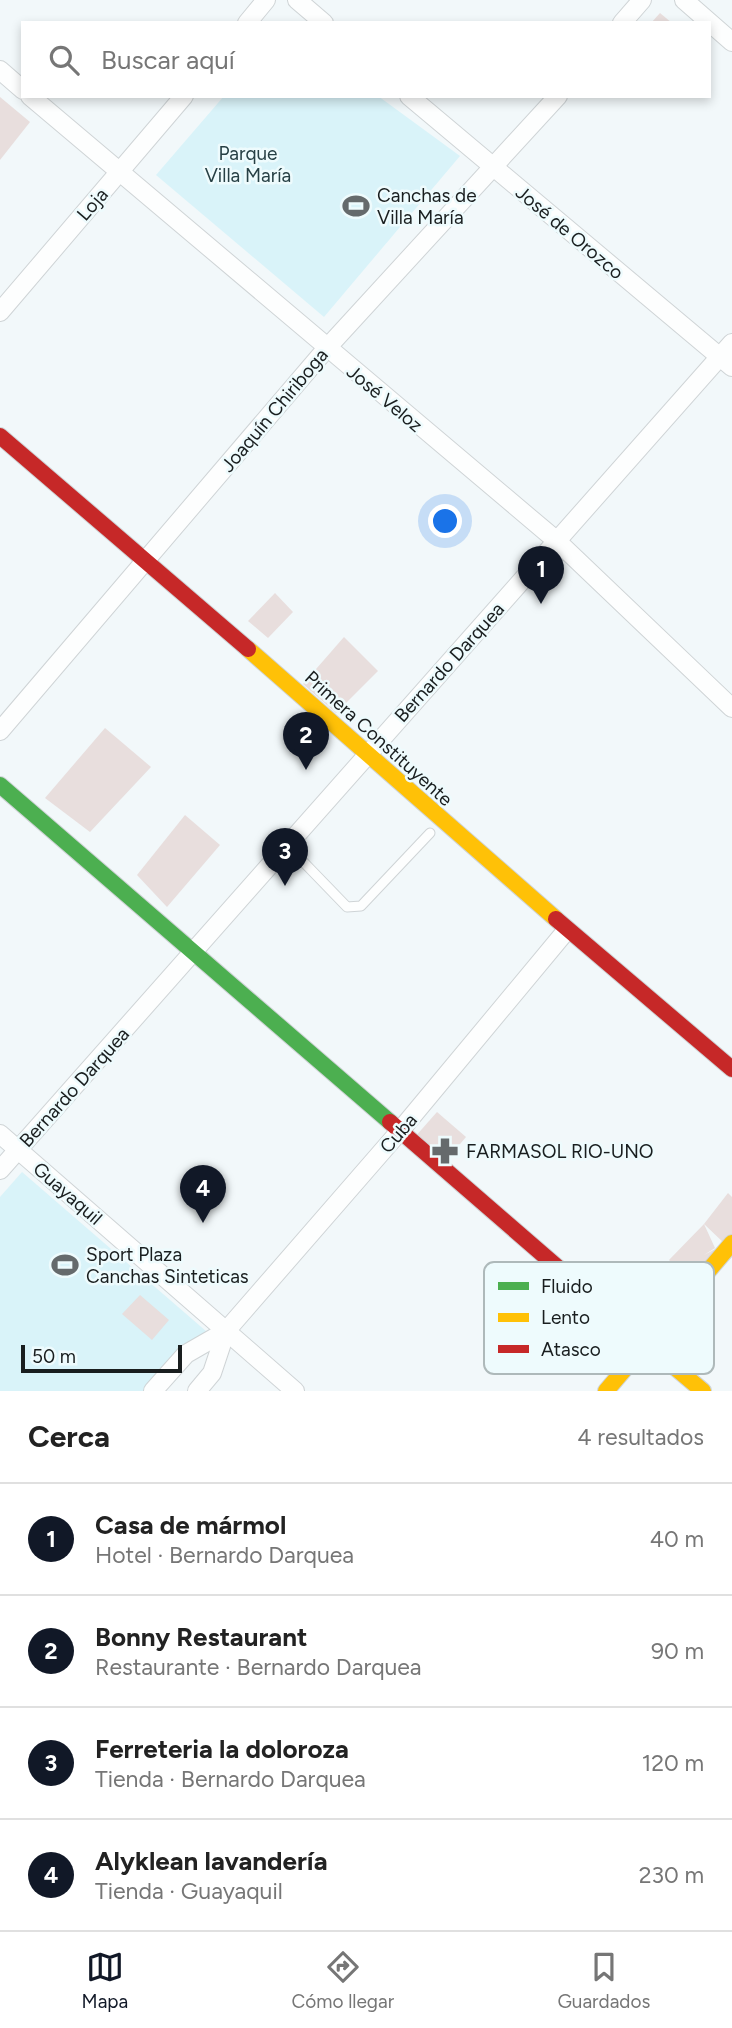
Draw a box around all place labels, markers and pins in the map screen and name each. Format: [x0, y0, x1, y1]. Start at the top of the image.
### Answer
place label: Canchas de Villa María [377, 184, 477, 229]
sports icon: Canchas de Villa María [341, 191, 371, 221]
pin: 1 [518, 546, 564, 604]
pin: 2 [283, 712, 329, 770]
pin: 3 [262, 828, 308, 886]
pharmacy icon: FARMASOL RIO-UNO [430, 1136, 460, 1166]
place label: FARMASOL RIO-UNO [466, 1140, 654, 1163]
pin: 4 [180, 1165, 226, 1223]
place label: Sport Plaza Canchas Sinteticas [86, 1243, 249, 1288]
sports icon: Sport Plaza Canchas Sinteticas [50, 1250, 80, 1280]

